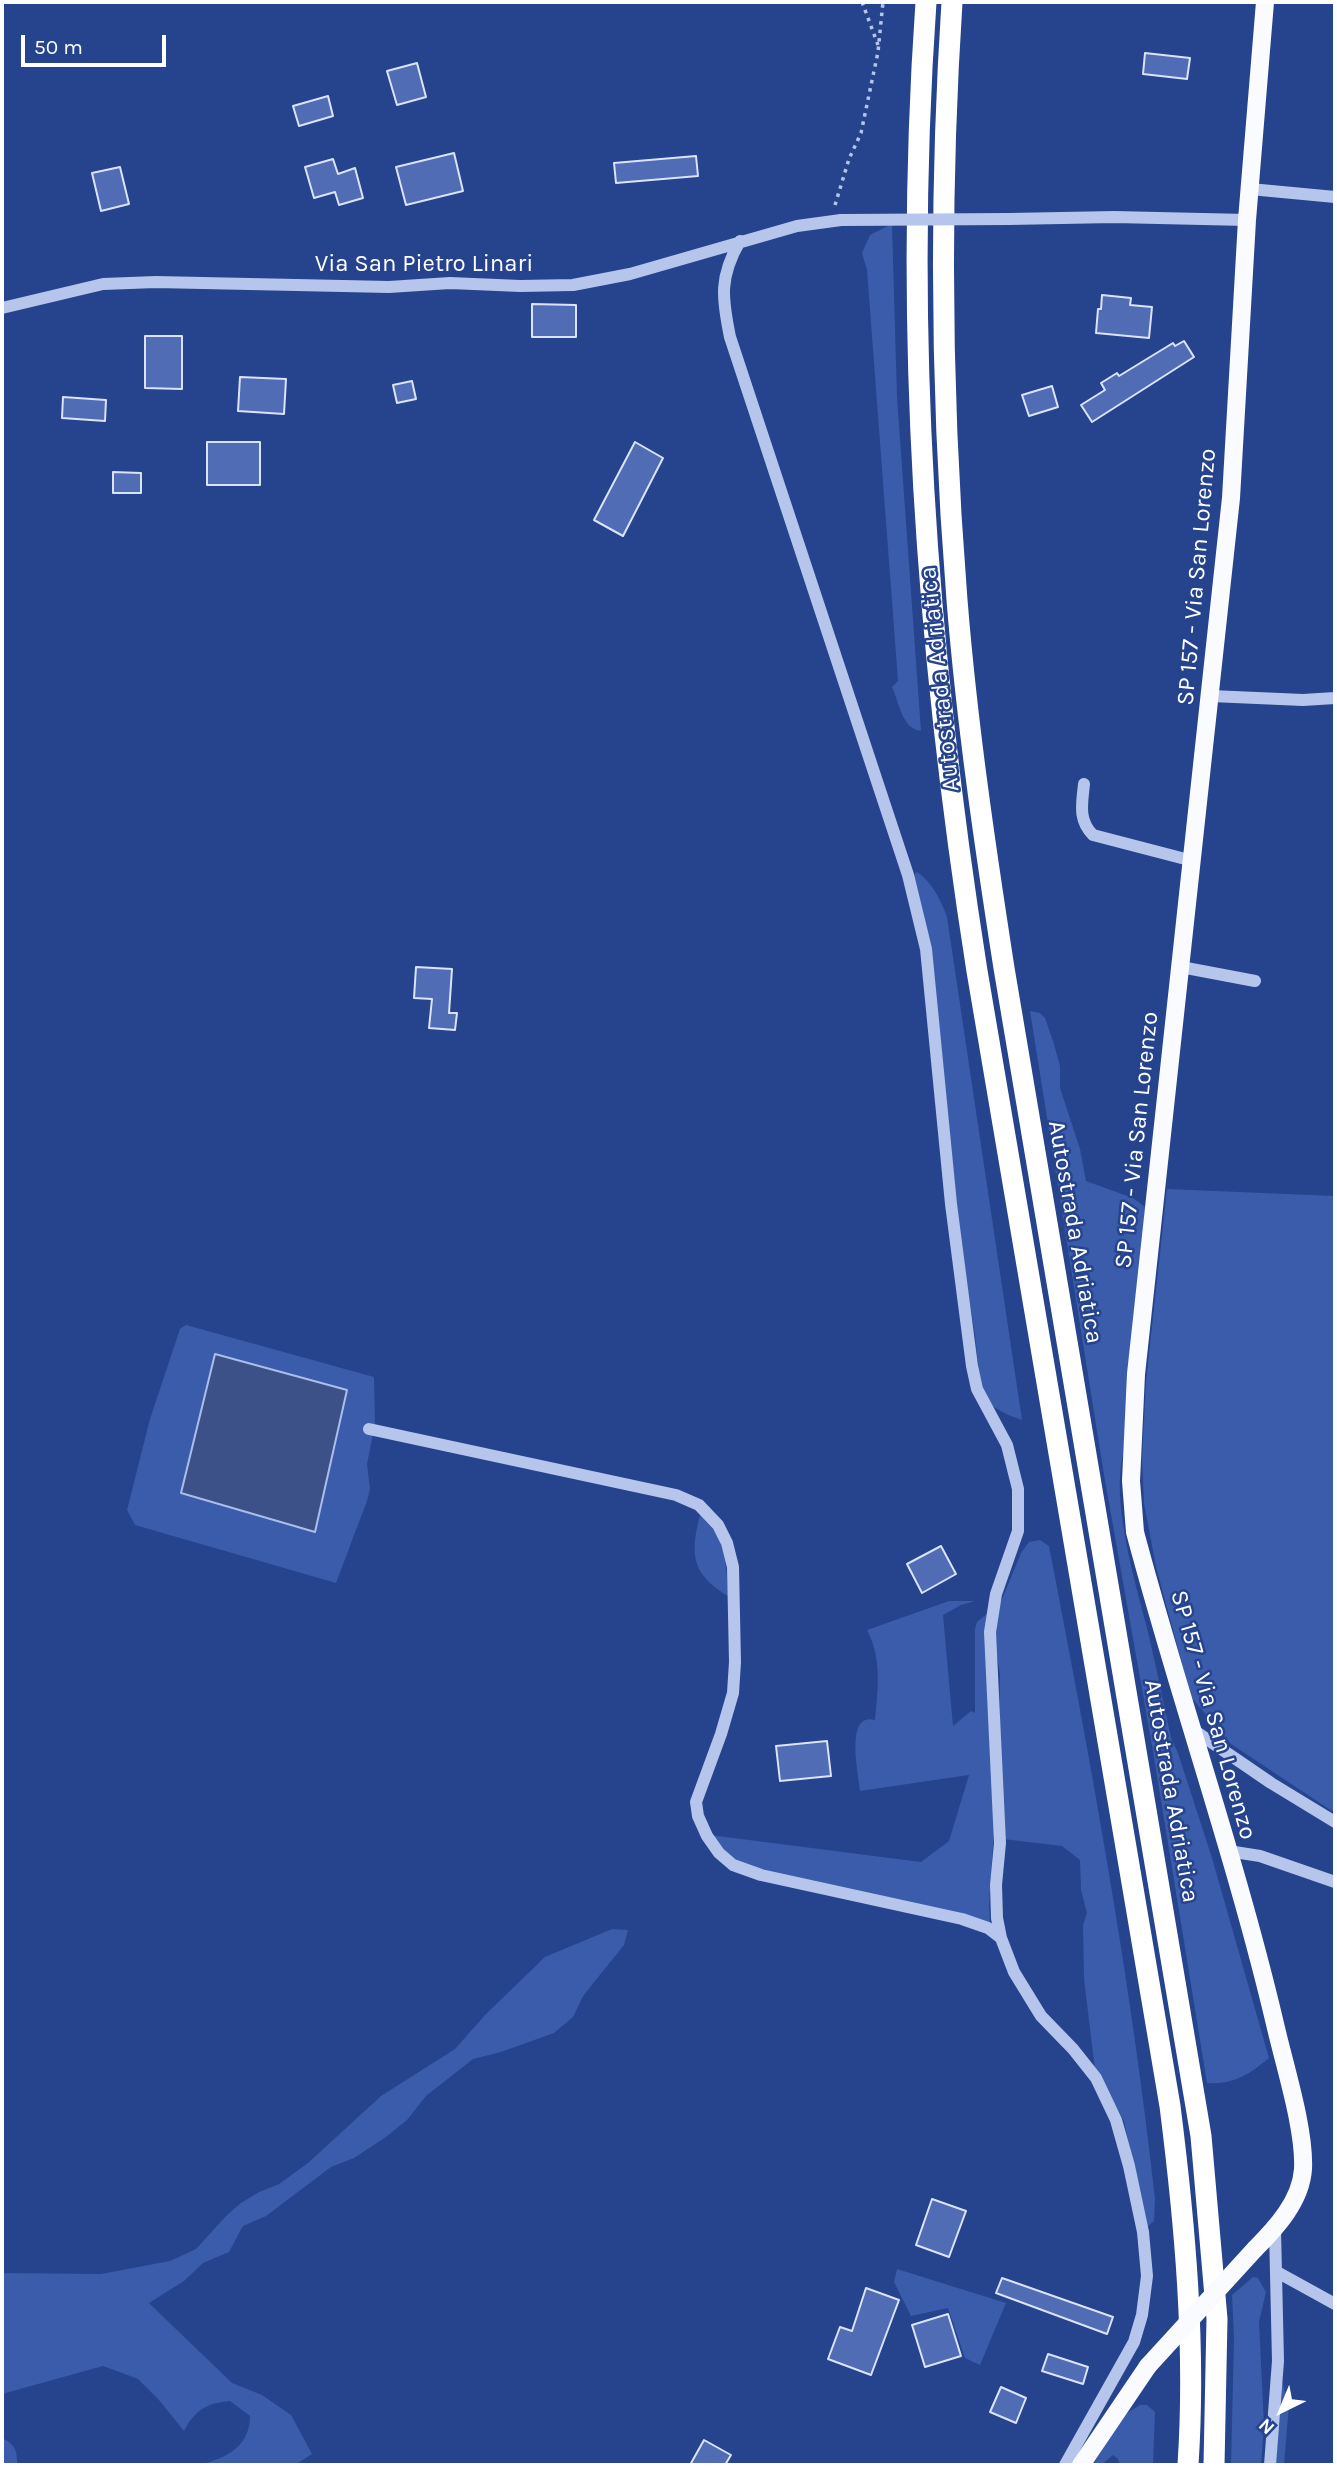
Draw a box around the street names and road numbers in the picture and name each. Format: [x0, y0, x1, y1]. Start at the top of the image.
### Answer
street label: Via San Pietro Linari [315, 250, 533, 278]
street label: SP 157 - Via San Lorenzo [1171, 447, 1223, 707]
street label: Autostrada Adriatica [914, 565, 966, 793]
street label: SP 157 - Via San Lorenzo [1109, 1010, 1165, 1270]
street label: Autostrada Adriatica [1041, 1118, 1109, 1346]
street label: SP 157 - Via San Lorenzo [1164, 1587, 1262, 1843]
street label: Autostrada Adriatica [1137, 1677, 1205, 1905]

